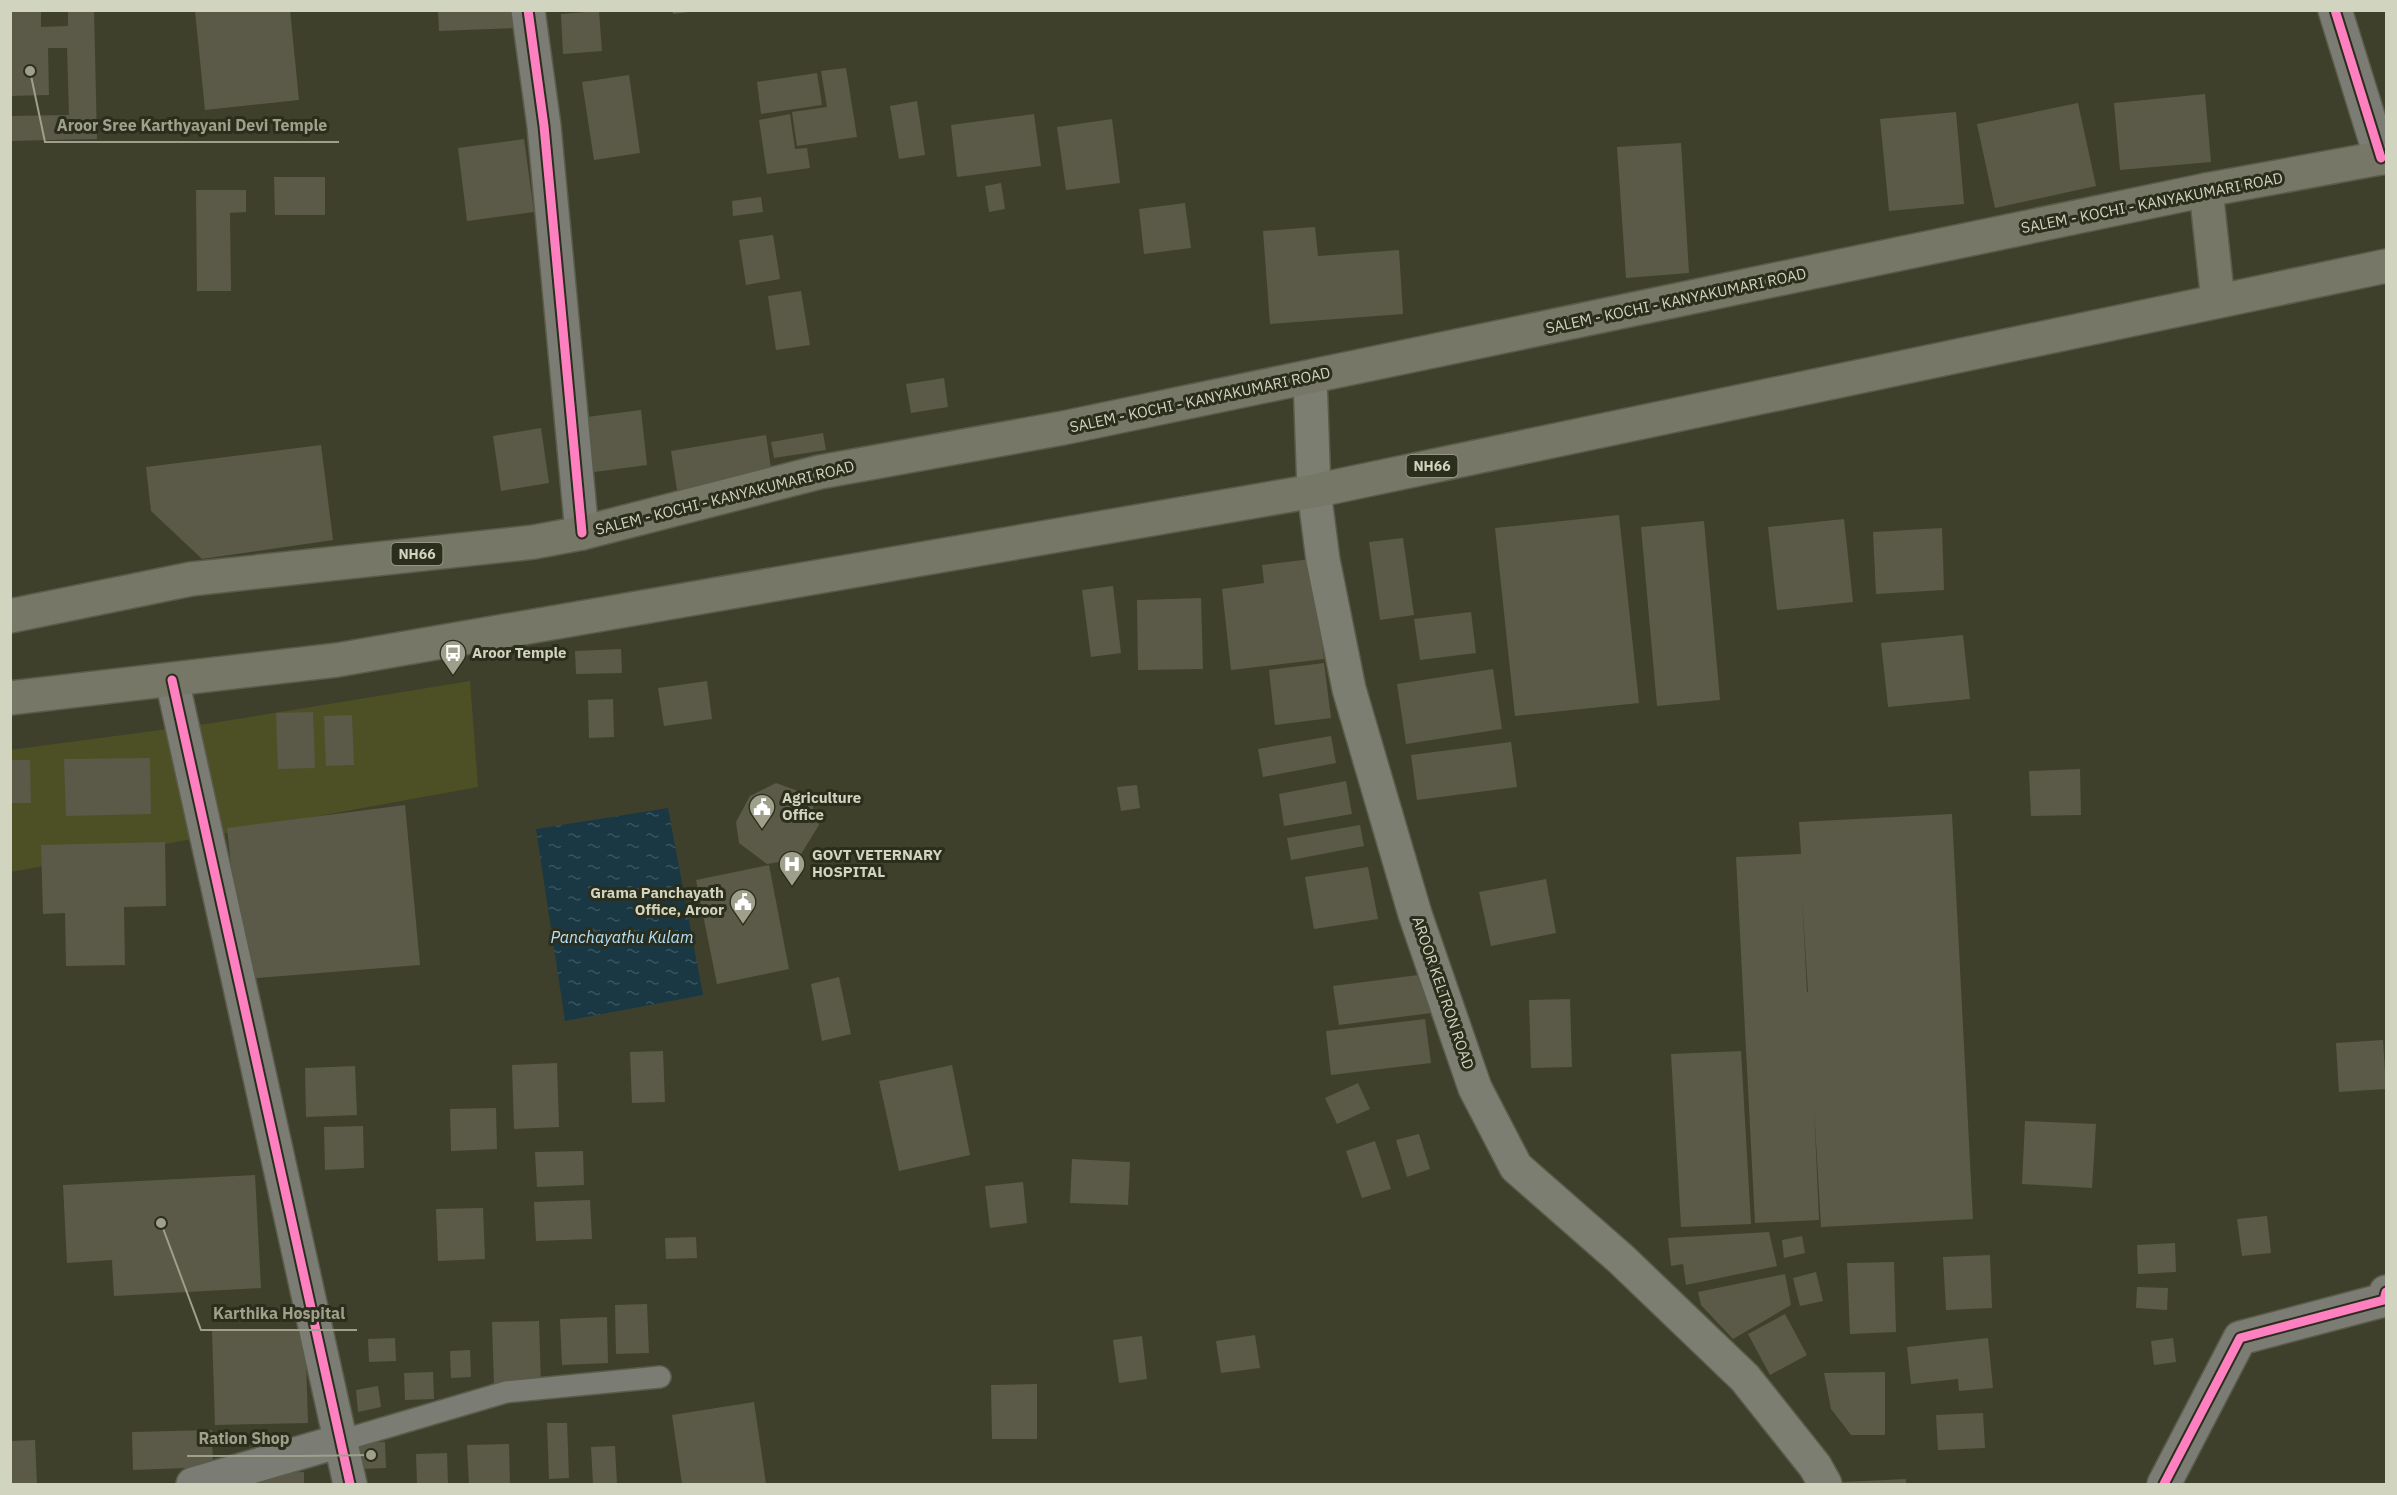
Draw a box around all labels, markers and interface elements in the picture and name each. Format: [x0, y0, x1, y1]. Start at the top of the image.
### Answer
callout: Aroor Sree Karthyayani Devi Temple [45, 108, 339, 142]
text: Aroor Sree Karthyayani Devi Temple [57, 115, 327, 135]
street label: SALEM - KOCHI - KANYAKUMARI ROAD [2019, 168, 2284, 237]
street label: SALEM - KOCHI - KANYAKUMARI ROAD [1544, 264, 1808, 337]
street label: SALEM - KOCHI - KANYAKUMARI ROAD [1068, 363, 1332, 436]
road number: NH66 [1406, 455, 1458, 477]
street label: SALEM - KOCHI - KANYAKUMARI ROAD [593, 456, 856, 539]
road number: NH66 [392, 543, 442, 565]
bus stop icon: Aroor Temple [438, 638, 468, 676]
place label: Aroor Temple [472, 643, 567, 662]
place label: Agriculture Office [782, 788, 861, 824]
public building icon: Agriculture Office [747, 792, 777, 830]
place label: GOVT VETERNARY HOSPITAL [812, 845, 943, 881]
hospital icon: GOVT VETERNARY HOSPITAL [777, 849, 807, 887]
place label: Grama Panchayath Office, Aroor [590, 883, 724, 919]
public building icon: Grama Panchayath Office, Aroor [728, 887, 758, 925]
street label: AROOR KELTRON ROAD [1408, 914, 1479, 1072]
water label: Panchayathu Kulam [551, 927, 693, 947]
callout: Karthika Hospital [201, 1296, 357, 1330]
text: Karthika Hospital [213, 1303, 345, 1323]
callout: Ration Shop [187, 1422, 302, 1456]
text: Ration Shop [199, 1428, 290, 1448]

